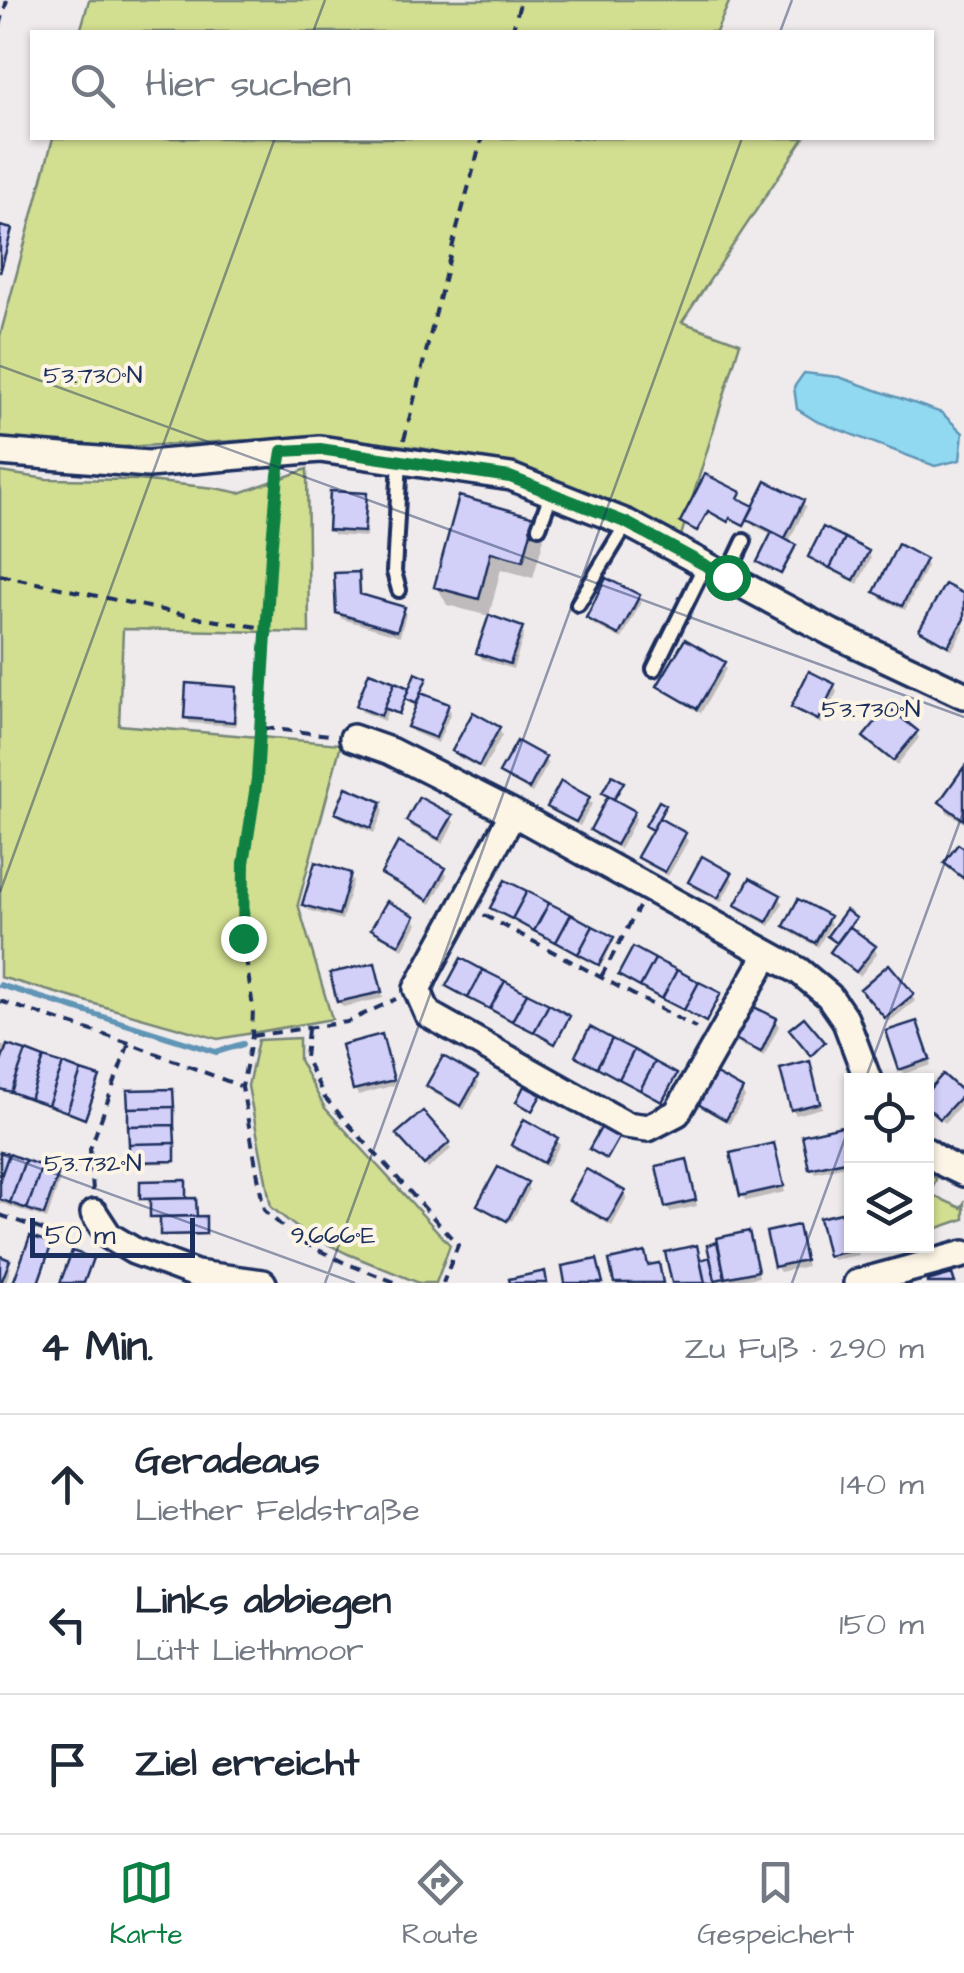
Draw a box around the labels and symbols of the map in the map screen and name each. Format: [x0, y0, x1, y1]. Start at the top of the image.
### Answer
text: 53.730°N [44, 358, 142, 393]
route start [705, 555, 751, 601]
text: 53.730°N [822, 692, 920, 727]
route end [221, 916, 267, 962]
text: 53.732°N [44, 1146, 142, 1181]
scale bar [30, 1213, 195, 1258]
text: 9.666°E [290, 1218, 376, 1253]

